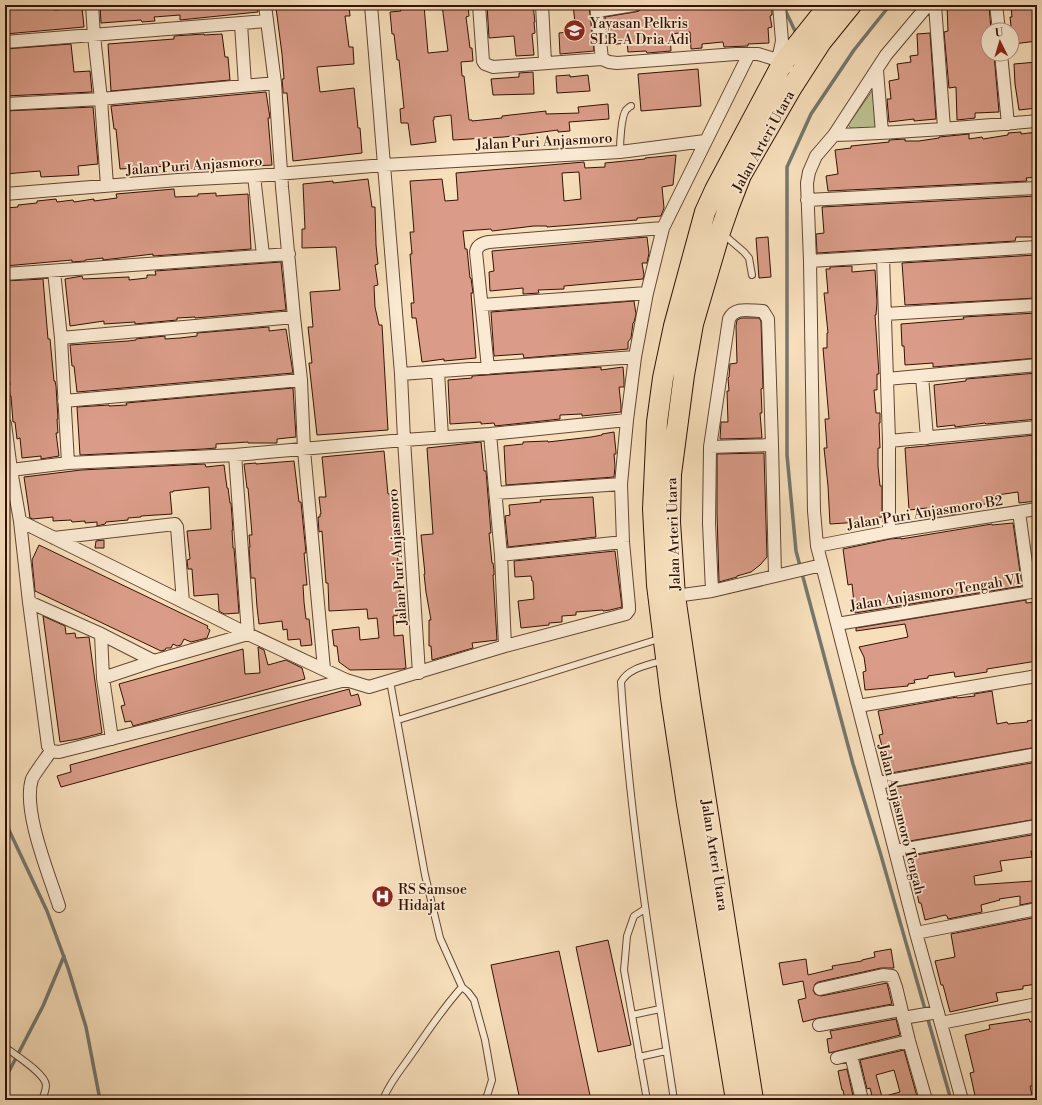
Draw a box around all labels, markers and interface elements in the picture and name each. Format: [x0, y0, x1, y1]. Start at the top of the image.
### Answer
place label: Yayasan Pelkris SLB-A Dria Adi [589, 15, 690, 49]
school or university icon: Yayasan Pelkris SLB-A Dria Adi [562, 18, 588, 44]
north arrow [980, 22, 1020, 62]
text: U [994, 26, 1005, 40]
street label: Jalan Arteri Utara [728, 87, 800, 196]
street label: Jalan Puri Anjasmoro [474, 129, 613, 155]
street label: Jalan Puri Anjasmoro [124, 152, 263, 180]
street label: Jalan Arteri Utara [663, 476, 685, 592]
street label: Jalan Puri Anjasmoro [384, 488, 412, 627]
street label: Jalan Puri Anjasmoro B2 [845, 492, 1004, 534]
street label: Jalan Anjasmoro Tengah VI [847, 570, 1023, 616]
street label: Jalan Anjasmoro Tengah [873, 741, 929, 897]
street label: Jalan Arteri Utara [696, 797, 732, 913]
place label: RS Samsoe Hidajat [398, 881, 467, 915]
hospital icon: RS Samsoe Hidajat [370, 884, 396, 910]

